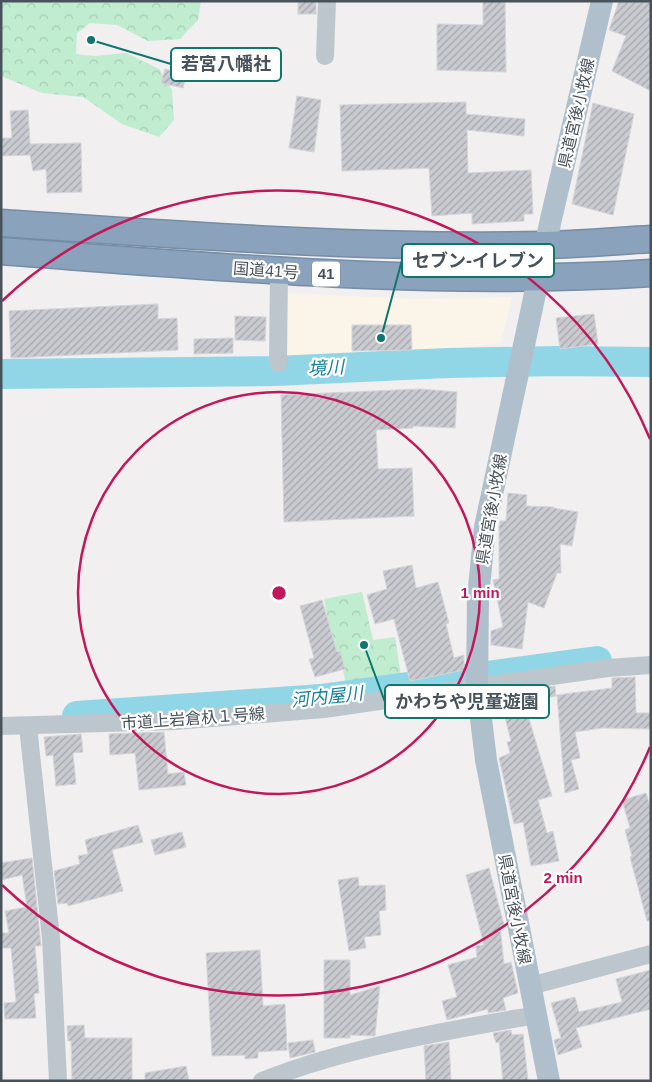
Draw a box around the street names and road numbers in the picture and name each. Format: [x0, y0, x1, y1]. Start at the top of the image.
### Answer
street label: 県道宮後小牧線 [556, 57, 597, 170]
street label: 国道41号 [233, 260, 299, 281]
road number: 41 [312, 262, 340, 286]
street label: 県道宮後小牧線 [473, 452, 510, 566]
street label: 市道上岩倉杁１号線 [121, 705, 265, 732]
street label: 県道宮後小牧線 [495, 852, 534, 966]

